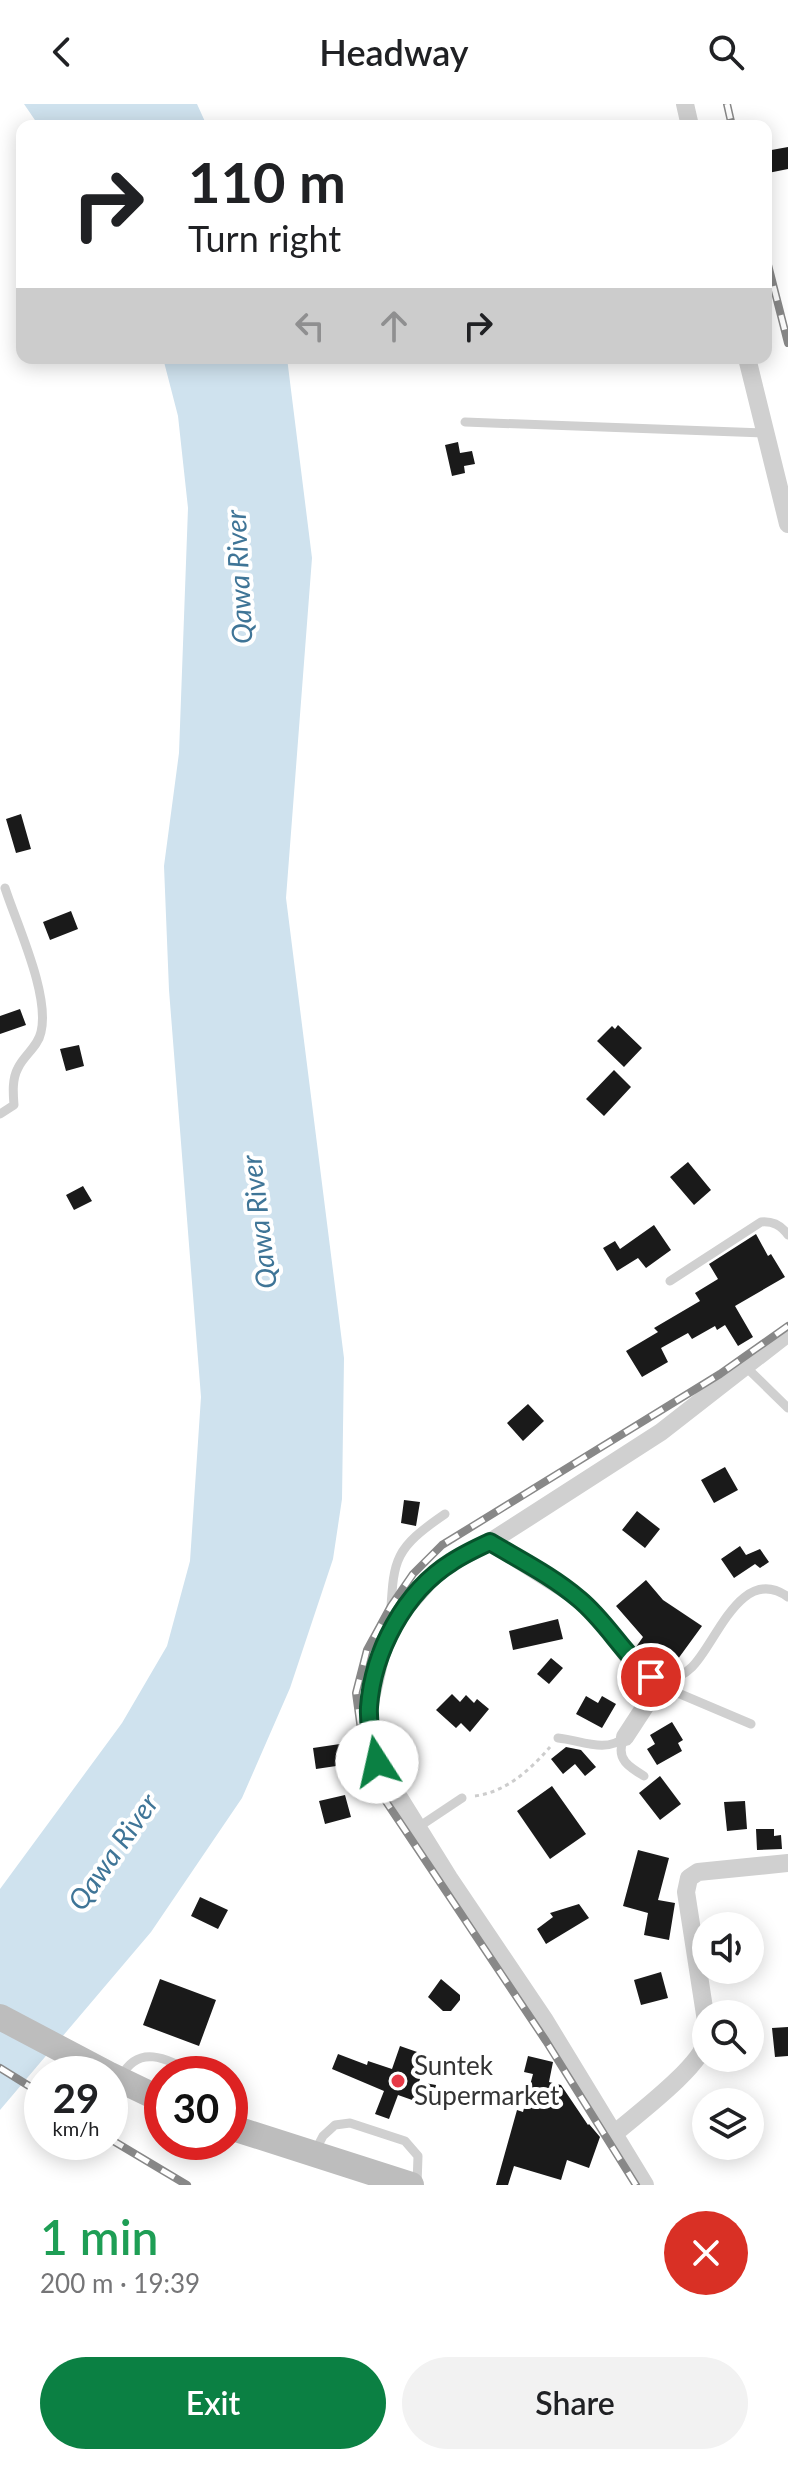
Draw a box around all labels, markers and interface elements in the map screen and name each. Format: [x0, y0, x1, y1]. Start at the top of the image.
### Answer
icon: back [40, 30, 84, 74]
text: Headway [319, 30, 469, 74]
icon: search [704, 30, 748, 74]
text: 110 m [188, 148, 346, 215]
icon: right [56, 152, 160, 256]
text: Turn right [188, 216, 341, 260]
icon: left [288, 304, 332, 348]
icon: ahead [372, 304, 416, 348]
icon: right [456, 304, 500, 348]
water label: Qawa River [217, 509, 258, 645]
water label: Qawa River [233, 1153, 283, 1291]
pin [617, 1643, 685, 1711]
icon: arrive [629, 1655, 673, 1699]
position arrow [335, 1720, 419, 1804]
water label: Qawa River [60, 1786, 165, 1916]
map controls [692, 1912, 764, 2160]
button: sound [692, 1912, 764, 1984]
button: search [692, 2000, 764, 2072]
place label: Suntek Supermarket [414, 2049, 560, 2111]
speed limit sign: 30 [144, 2056, 248, 2160]
marker: Suntek Supermarket [389, 2072, 407, 2090]
text: 29 [53, 2074, 99, 2122]
button: layers [692, 2088, 764, 2160]
text: km/h [53, 2116, 99, 2140]
text: 1 min [40, 2208, 158, 2265]
button: close [664, 2211, 748, 2295]
text: 200 m · 19:39 [40, 2267, 200, 2299]
button: Exit [40, 2357, 386, 2449]
button: Share [402, 2357, 748, 2449]

